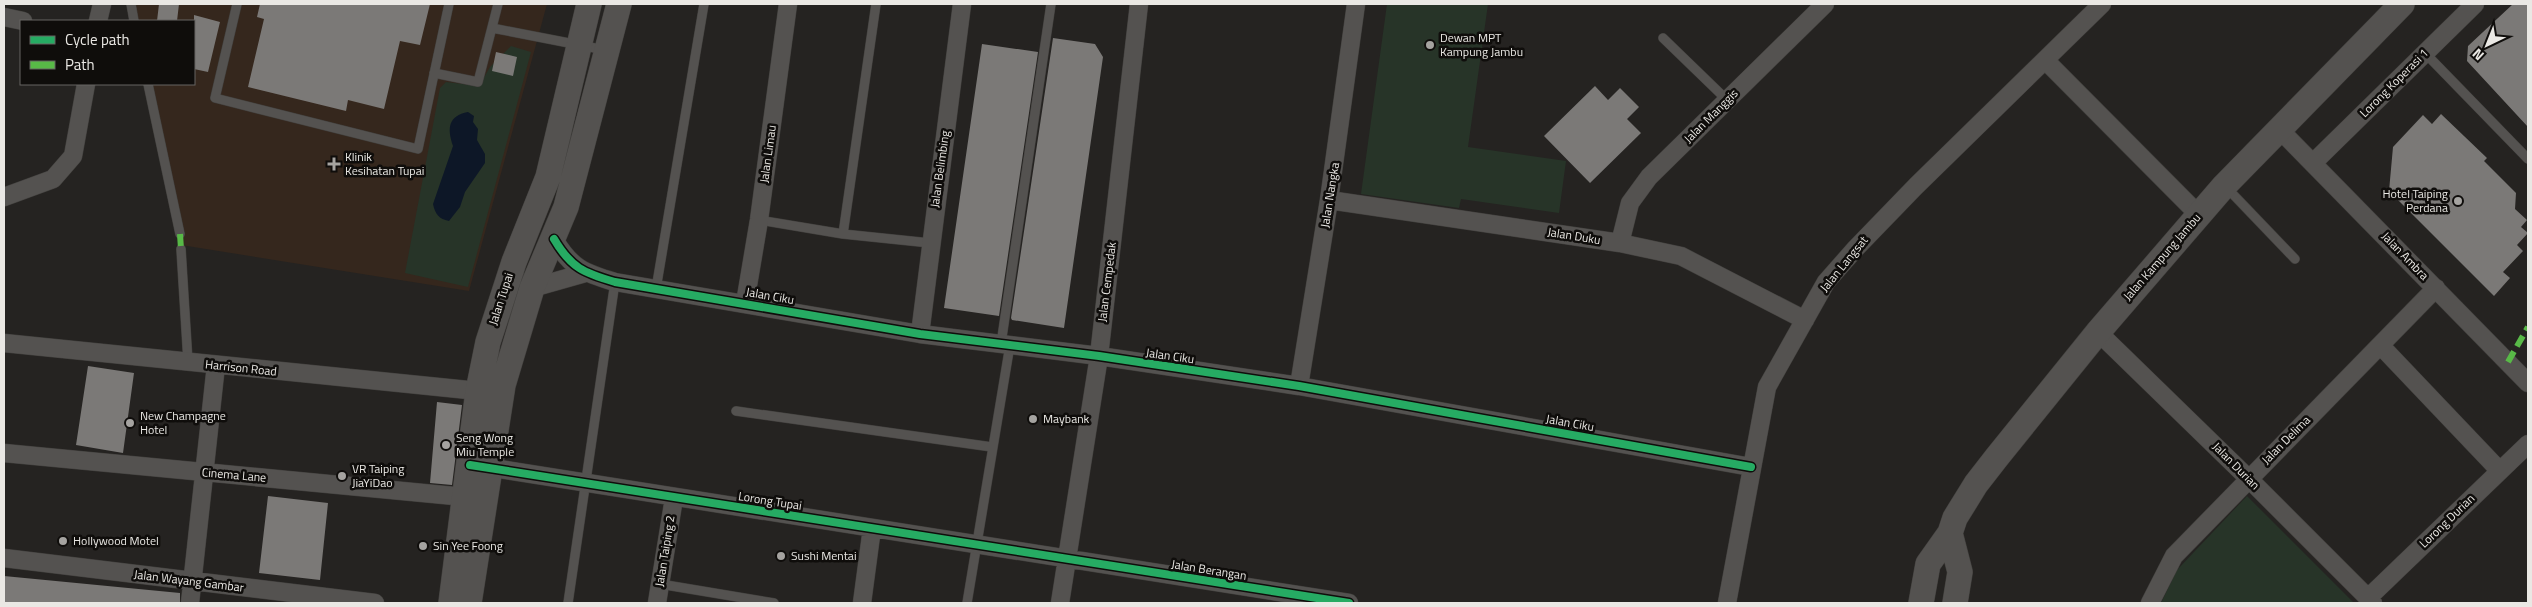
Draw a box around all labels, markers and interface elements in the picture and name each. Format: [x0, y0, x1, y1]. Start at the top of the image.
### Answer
legend [20, 20, 195, 85]
north arrow [2462, 20, 2512, 70]
text: Cycle path [65, 28, 130, 51]
place label: Dewan MPT Kampung Jambu [1440, 28, 1523, 61]
marker: Dewan MPT Kampung Jambu [1424, 39, 1436, 51]
street label: Lorong Koperasi 1 [2355, 44, 2432, 121]
text: N [2467, 44, 2489, 66]
text: Path [65, 53, 95, 76]
street label: Jalan Manggis [1679, 84, 1743, 147]
street label: Jalan Limau [754, 124, 781, 184]
street label: Jalan Belimbing [925, 129, 954, 209]
place label: Klinik Kesihatan Tupai [345, 147, 424, 180]
marker: Klinik Kesihatan Tupai [327, 157, 341, 171]
street label: Jalan Nangka [1315, 161, 1344, 229]
place label: Hotel Taiping Perdana [2383, 184, 2448, 217]
marker: Hotel Taiping Perdana [2452, 195, 2464, 207]
street label: Jalan Kampung Jambu [2118, 209, 2205, 305]
street label: Jalan Duku [1546, 222, 1602, 249]
street label: Jalan Ambra [2377, 227, 2433, 284]
street label: Jalan Langsat [1815, 231, 1873, 296]
street label: Jalan Cempedak [1092, 241, 1121, 323]
street label: Jalan Tupai [483, 270, 518, 327]
street label: Jalan Ciku [744, 282, 796, 309]
street label: Jalan Ciku [1145, 343, 1195, 368]
street label: Harrison Road [204, 354, 278, 381]
place label: New Champagne Hotel [140, 406, 226, 439]
place label: Maybank [1043, 409, 1090, 428]
street label: Jalan Ciku [1544, 409, 1596, 436]
street label: Jalan Delima [2257, 411, 2314, 468]
marker: Maybank [1027, 413, 1039, 425]
marker: New Champagne Hotel [124, 417, 136, 429]
place label: Seng Wong Miu Temple [456, 428, 514, 461]
street label: Jalan Durian [2208, 437, 2265, 494]
marker: Seng Wong Miu Temple [440, 439, 452, 451]
place label: VR Taiping JiaYiDao [352, 459, 404, 492]
street label: Cinema Lane [201, 462, 267, 487]
marker: VR Taiping JiaYiDao [336, 470, 348, 482]
street label: Lorong Tupai [737, 486, 803, 515]
street label: Lorong Durian [2415, 489, 2479, 552]
street label: Jalan Taiping 2 [649, 514, 680, 588]
place label: Hollywood Motel [73, 531, 159, 550]
marker: Hollywood Motel [57, 535, 69, 547]
place label: Sin Yee Foong [433, 536, 503, 555]
marker: Sin Yee Foong [417, 540, 429, 552]
place label: Sushi Mentai [791, 546, 857, 565]
marker: Sushi Mentai [775, 550, 787, 562]
street label: Jalan Berangan [1170, 554, 1248, 585]
street label: Jalan Wayang Gambar [133, 564, 245, 597]

